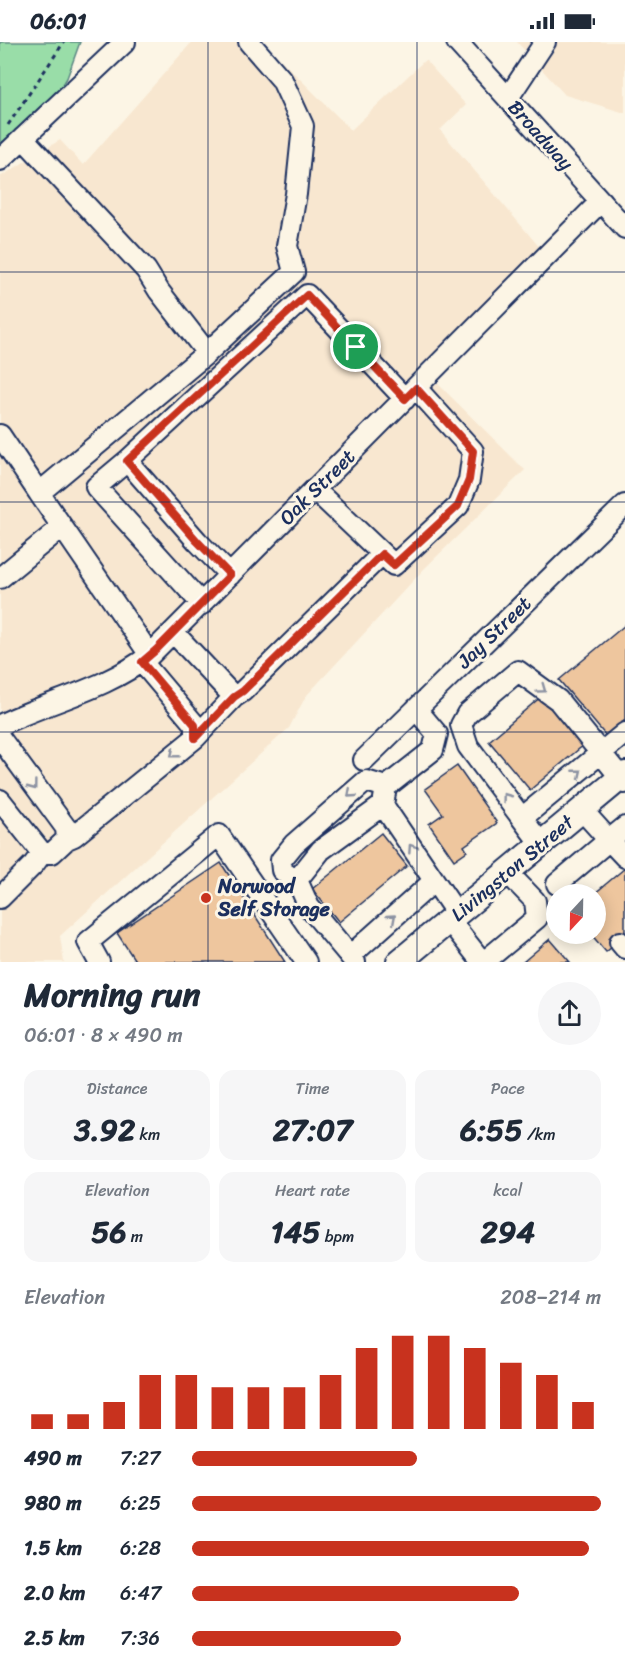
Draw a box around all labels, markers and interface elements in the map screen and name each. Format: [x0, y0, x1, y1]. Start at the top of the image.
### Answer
text: 06:01 [30, 2, 86, 41]
street label: Broadway [499, 92, 583, 179]
pin [330, 321, 381, 372]
icon: arrive [339, 330, 372, 363]
street label: Oak Street [271, 441, 364, 534]
street label: Jay Street [448, 587, 540, 678]
one-way arrow [536, 682, 547, 693]
one-way arrow [170, 747, 181, 758]
one-way arrow [571, 769, 582, 780]
one-way arrow [26, 779, 37, 790]
one-way arrow [347, 787, 358, 798]
one-way arrow [502, 792, 513, 803]
street label: Livingston Street [443, 805, 583, 931]
one-way arrow [408, 844, 419, 855]
place label: Norwood Self Storage [217, 869, 331, 927]
north arrow [546, 884, 606, 944]
map controls [546, 884, 606, 944]
marker: Norwood Self Storage [199, 891, 213, 905]
one-way arrow [385, 914, 396, 925]
text: Morning run [24, 966, 200, 1024]
button: share [538, 982, 601, 1045]
text: 06:01 · 8 × 490 m [24, 1018, 183, 1053]
text: Distance [87, 1074, 148, 1103]
text: Time [296, 1074, 329, 1103]
text: Pace [491, 1074, 525, 1103]
text: 3.92 [74, 1103, 135, 1157]
text: 27:07 [273, 1103, 352, 1157]
text: 6:55 [460, 1103, 523, 1157]
text: km [135, 1120, 160, 1149]
text: /km [523, 1120, 556, 1149]
text: Elevation [85, 1176, 150, 1205]
text: Heart rate [275, 1176, 350, 1205]
text: kcal [493, 1176, 522, 1205]
text: 56 [91, 1205, 127, 1259]
text: 145 [271, 1205, 321, 1259]
text: 294 [481, 1205, 535, 1259]
text: m [127, 1222, 143, 1251]
text: bpm [321, 1222, 354, 1251]
text: Elevation [24, 1280, 105, 1315]
text: 208–214 m [500, 1280, 601, 1315]
text: 490 m [24, 1441, 82, 1476]
text: 7:27 [120, 1441, 160, 1476]
text: 980 m [24, 1486, 82, 1521]
text: 6:25 [120, 1486, 161, 1521]
text: 1.5 km [24, 1531, 82, 1566]
text: 6:28 [120, 1531, 161, 1566]
text: 2.0 km [24, 1576, 85, 1611]
text: 6:47 [120, 1576, 161, 1611]
text: 2.5 km [24, 1621, 85, 1656]
text: 7:36 [120, 1621, 160, 1656]

